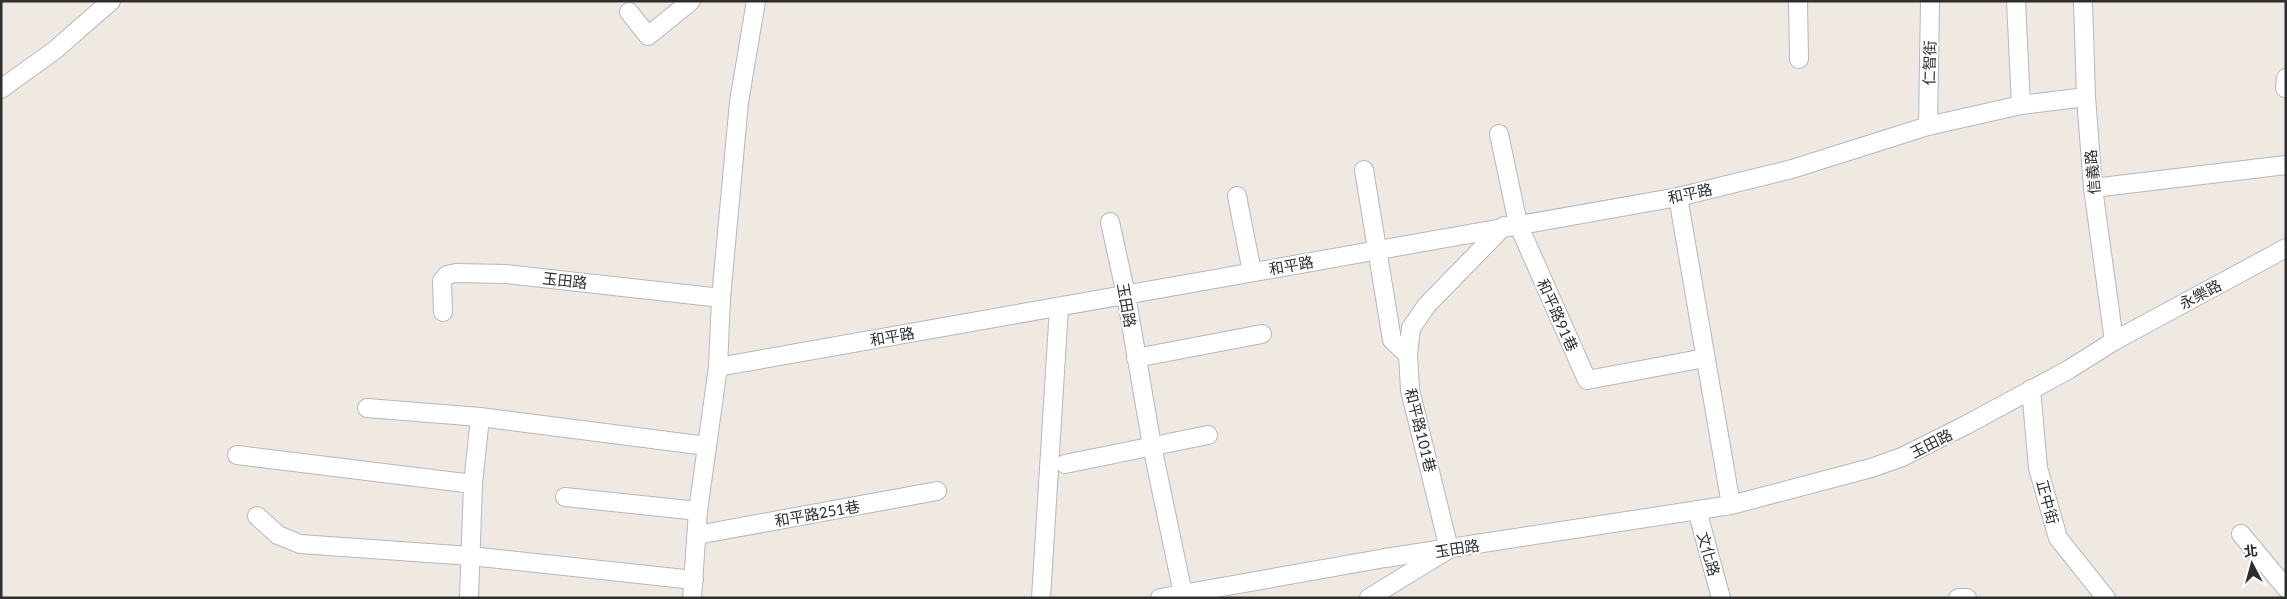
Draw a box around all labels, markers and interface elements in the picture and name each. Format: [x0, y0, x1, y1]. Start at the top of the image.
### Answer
street label: 仁智街 [1920, 40, 1938, 86]
street label: 信義路 [2081, 149, 2103, 195]
street label: 和平路 [1666, 180, 1714, 206]
street label: 和平路 [1267, 252, 1315, 278]
street label: 玉田路 [542, 269, 588, 291]
street label: 永樂路 [2176, 275, 2224, 313]
street label: 和平路91巷 [1534, 276, 1582, 354]
street label: 玉田路 [1114, 281, 1140, 329]
street label: 和平路 [868, 323, 916, 349]
street label: 和平路101巷 [1402, 386, 1440, 474]
street label: 玉田路 [1907, 425, 1955, 461]
street label: 正中街 [2033, 478, 2063, 526]
street label: 和平路251巷 [773, 497, 861, 529]
street label: 文化路 [1694, 530, 1724, 578]
street label: 玉田路 [1433, 536, 1481, 560]
north arrow [2227, 539, 2277, 589]
text: 北 [2243, 541, 2258, 560]

